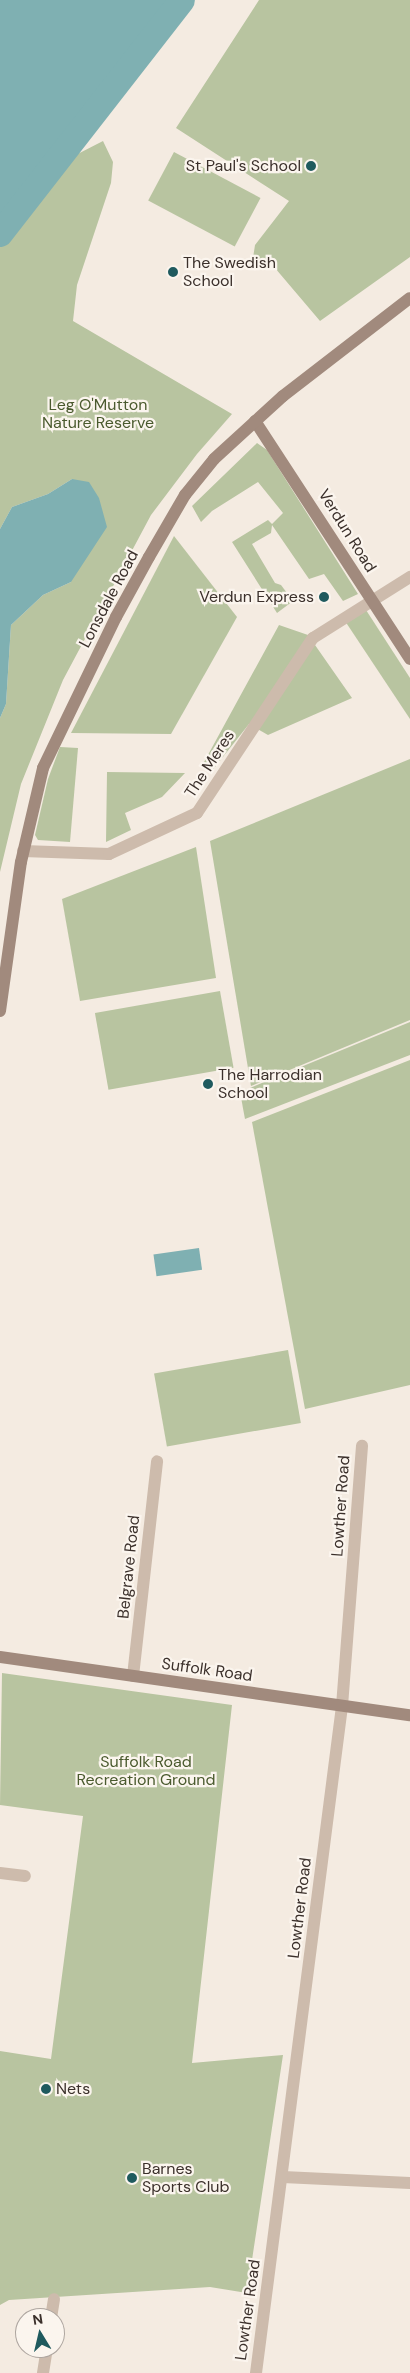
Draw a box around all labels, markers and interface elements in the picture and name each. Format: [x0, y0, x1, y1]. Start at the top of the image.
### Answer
place label: St Paul's School [186, 156, 301, 176]
marker: St Paul's School [305, 160, 317, 172]
place label: The Swedish School [183, 253, 276, 291]
marker: The Swedish School [167, 266, 179, 278]
park label: Leg O'Mutton Nature Reserve [42, 395, 154, 433]
street label: Verdun Road [314, 486, 380, 576]
street label: Lonsdale Road [75, 547, 143, 651]
place label: Verdun Express [199, 587, 314, 607]
marker: Verdun Express [318, 591, 330, 603]
street label: The Meres [181, 727, 239, 801]
place label: The Harrodian School [218, 1065, 322, 1103]
marker: The Harrodian School [202, 1078, 214, 1090]
street label: Lowther Road [328, 1455, 354, 1557]
street label: Belgrave Road [114, 1514, 144, 1620]
street label: Suffolk Road [160, 1654, 254, 1686]
park label: Suffolk Road Recreation Ground [76, 1752, 216, 1790]
street label: Lowther Road [284, 1856, 316, 1960]
place label: Nets [56, 2079, 90, 2099]
marker: Nets [40, 2083, 52, 2095]
place label: Barnes Sports Club [142, 2159, 229, 2197]
marker: Barnes Sports Club [126, 2172, 138, 2184]
street label: Lowther Road [231, 2258, 265, 2362]
north arrow [15, 2308, 65, 2358]
text: N [31, 2309, 44, 2329]

